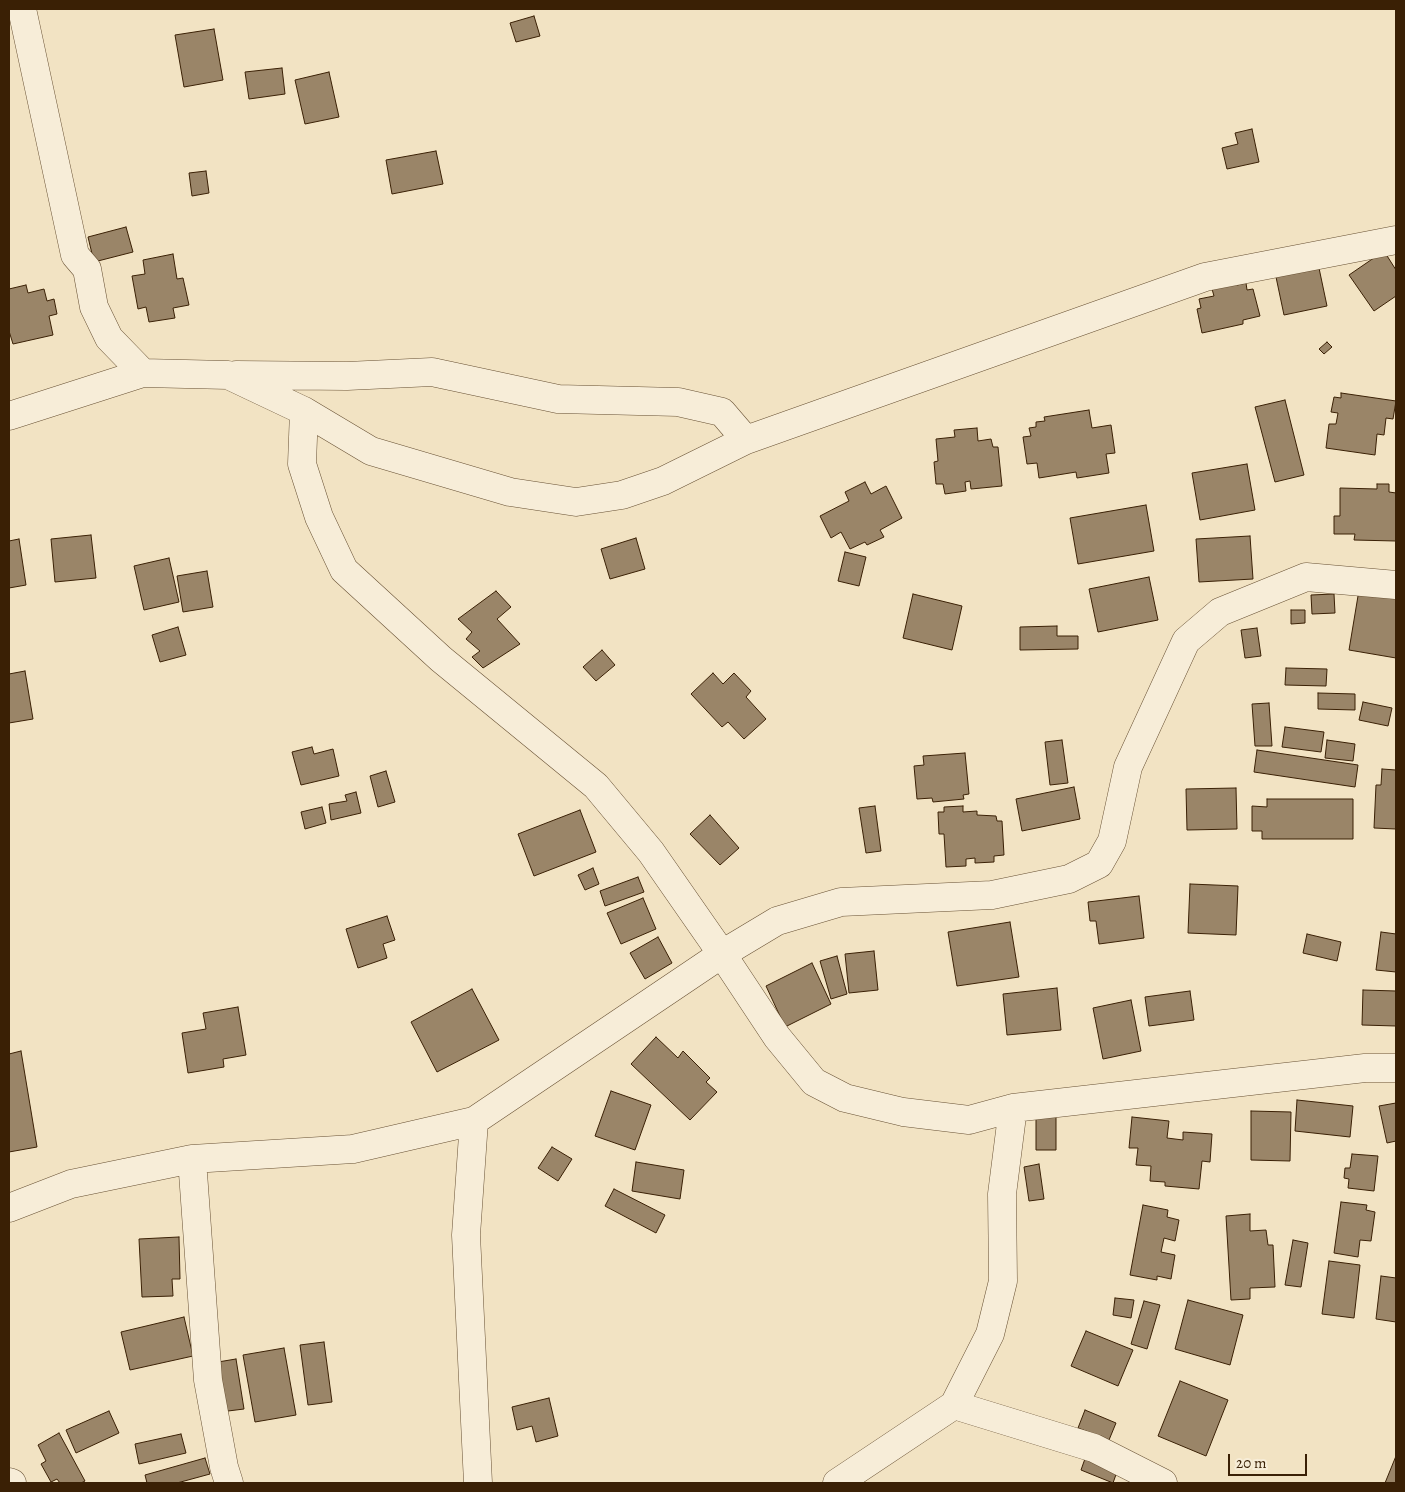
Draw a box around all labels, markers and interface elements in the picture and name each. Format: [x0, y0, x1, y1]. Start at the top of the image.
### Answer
scale bar [1230, 1444, 1309, 1476]
text: 20 m [1236, 1453, 1267, 1473]

